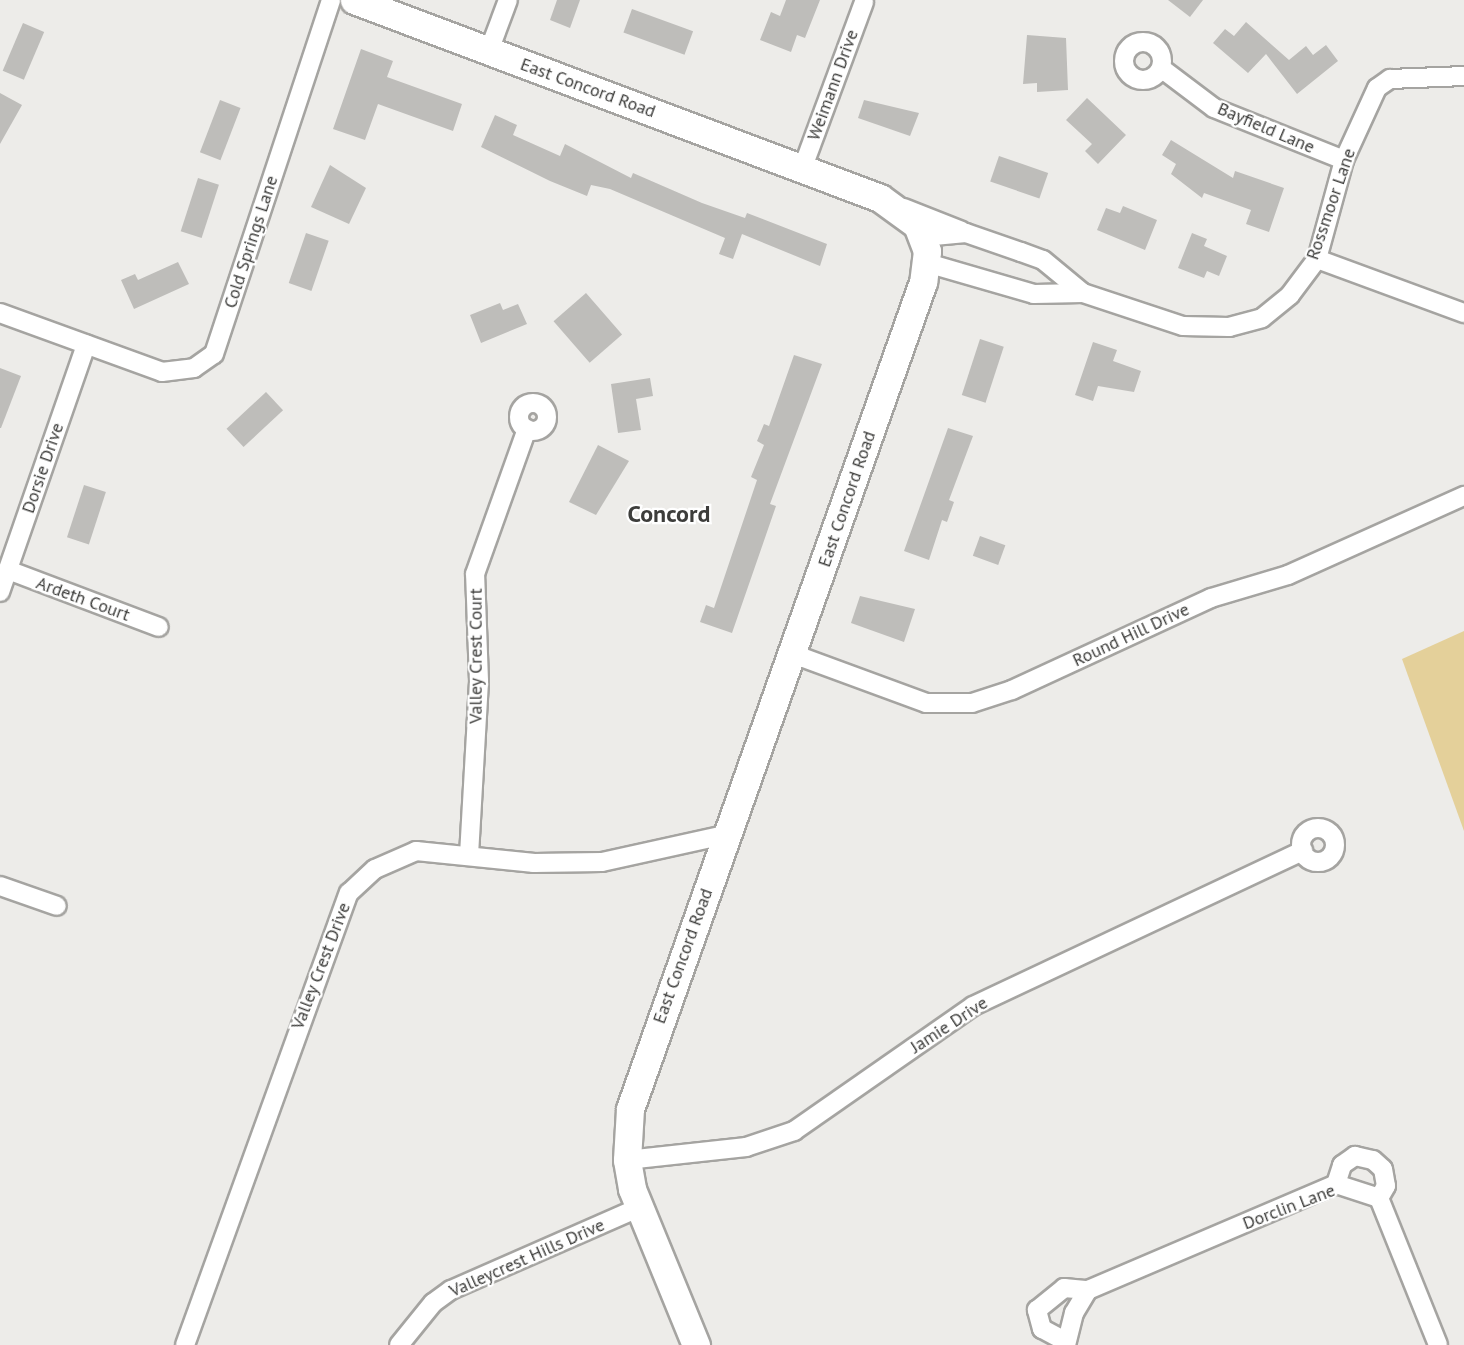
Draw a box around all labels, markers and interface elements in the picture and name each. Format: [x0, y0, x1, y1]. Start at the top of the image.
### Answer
street label: Weimann Drive [803, 27, 863, 143]
street label: East Concord Road [517, 54, 659, 122]
street label: Bayfield Lane [1214, 98, 1318, 158]
street label: Rossmoor Lane [1302, 145, 1360, 263]
street label: Cold Springs Lane [219, 173, 283, 311]
street label: Dorsie Drive [17, 420, 69, 516]
street label: East Concord Road [814, 428, 880, 570]
district label: Concord [628, 500, 710, 528]
street label: Ardeth Court [33, 572, 133, 626]
street label: Valley Crest Court [465, 588, 487, 724]
street label: Round Hill Drive [1069, 599, 1193, 671]
street label: East Concord Road [649, 885, 717, 1027]
street label: Valley Crest Drive [287, 899, 355, 1033]
street label: Jamie Drive [906, 992, 992, 1058]
street label: Dorclin Lane [1240, 1179, 1338, 1235]
street label: Valleycrest Hills Drive [446, 1214, 608, 1302]

